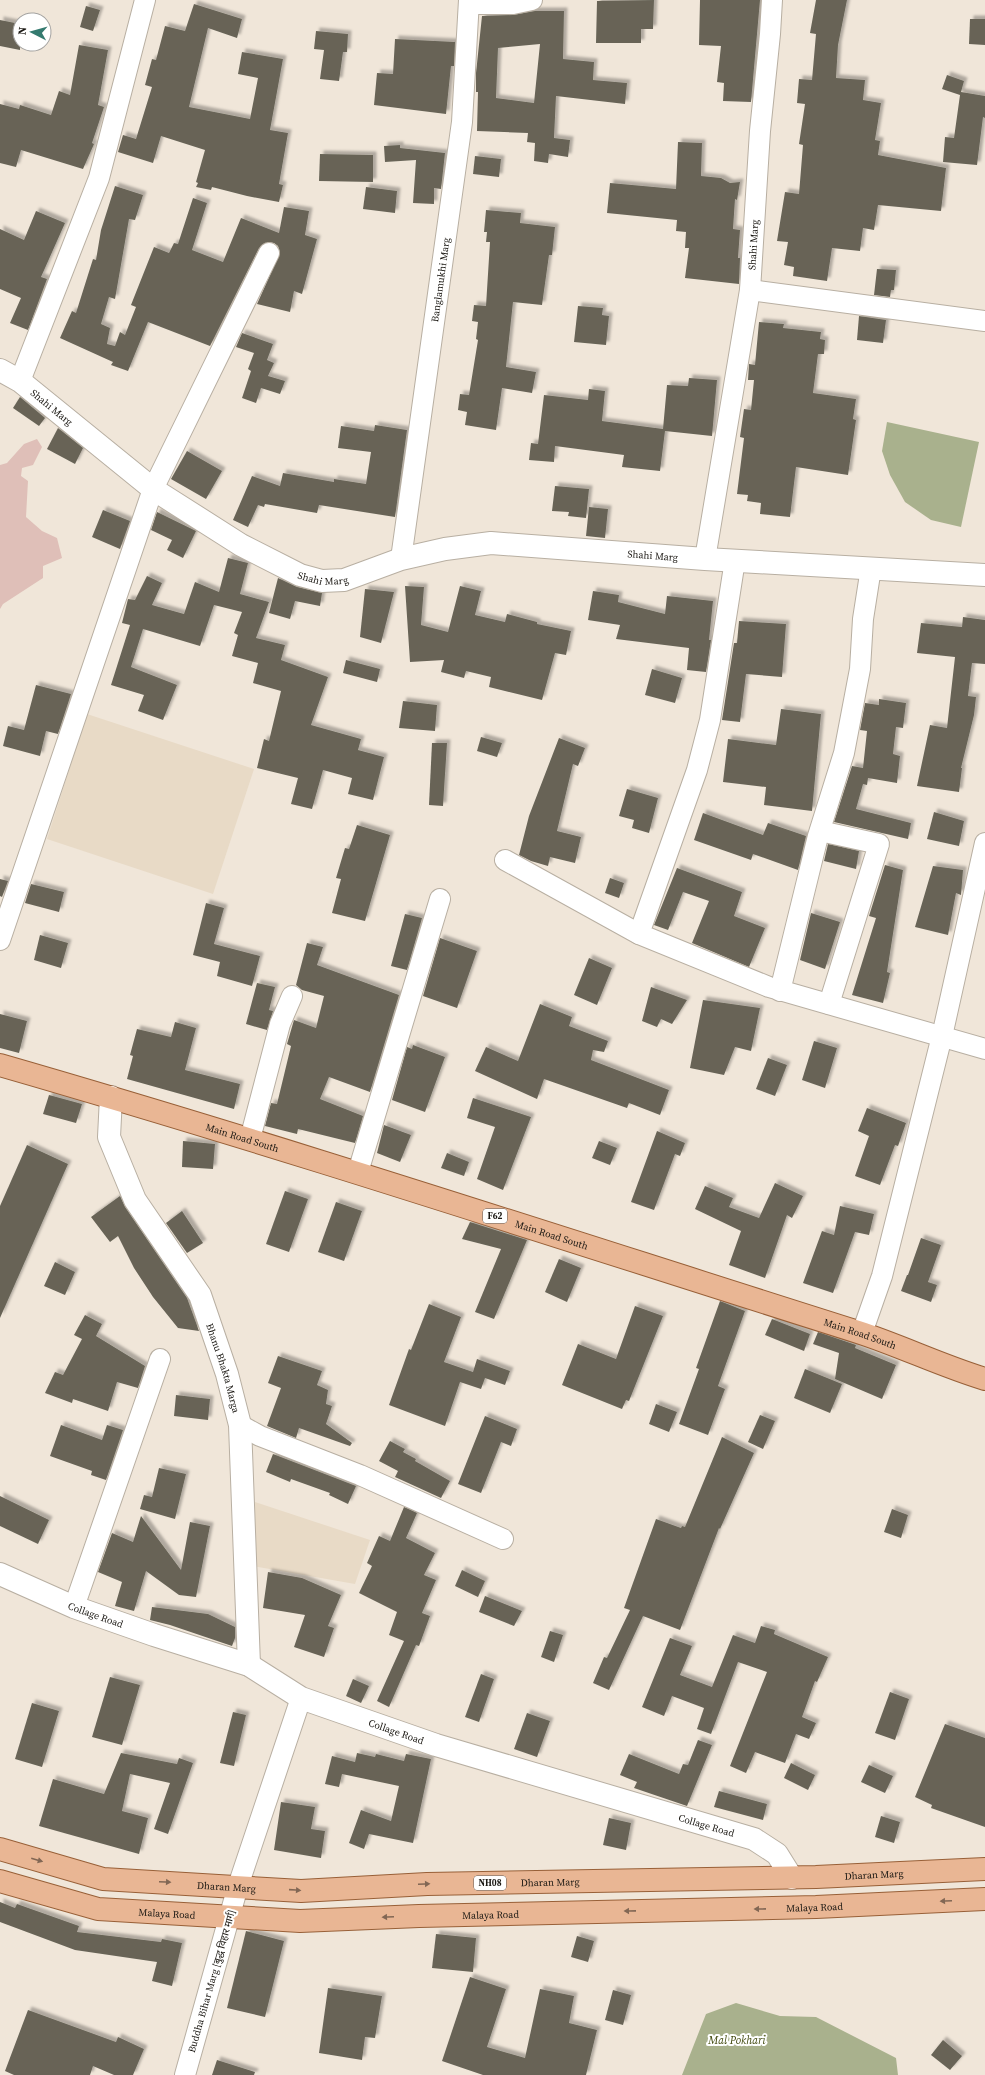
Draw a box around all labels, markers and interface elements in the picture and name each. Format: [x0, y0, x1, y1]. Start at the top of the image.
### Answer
north arrow [12, 12, 52, 52]
text: N [15, 26, 30, 36]
street label: Shahi Marg [745, 219, 761, 271]
street label: Banglamukhi Marg [428, 237, 453, 323]
street label: Shahi Marg [28, 386, 75, 428]
street label: Shahi Marg [627, 547, 679, 564]
street label: Shahi Marg [296, 569, 350, 588]
street label: Main Road South [204, 1120, 281, 1155]
road number: F62 [483, 1209, 507, 1223]
street label: Main Road South [513, 1217, 590, 1253]
street label: Main Road South [822, 1316, 898, 1352]
street label: Bhanu Bhakta Marga [203, 1322, 243, 1415]
street label: Collage Road [66, 1599, 125, 1631]
street label: Collage Road [367, 1716, 426, 1747]
street label: Collage Road [677, 1811, 736, 1840]
one-way arrow [32, 1857, 44, 1863]
street label: Dharan Marg [844, 1867, 904, 1883]
street label: Dharan Marg [521, 1875, 580, 1889]
road number: NH08 [474, 1876, 506, 1890]
one-way arrow [159, 1879, 171, 1886]
street label: Dharan Marg [197, 1879, 256, 1895]
one-way arrow [418, 1881, 430, 1888]
one-way arrow [289, 1887, 301, 1894]
one-way arrow [940, 1897, 952, 1904]
street label: Malaya Road [786, 1900, 844, 1915]
street label: Malaya Road [138, 1905, 196, 1922]
one-way arrow [754, 1905, 766, 1912]
street label: Buddha Bihar Marg [बुद्ध विहार मार्ग] [185, 1908, 238, 2054]
street label: Malaya Road [462, 1908, 520, 1922]
one-way arrow [623, 1908, 636, 1914]
one-way arrow [381, 1914, 394, 1920]
water label: Mal Pokhari [707, 2033, 766, 2048]

